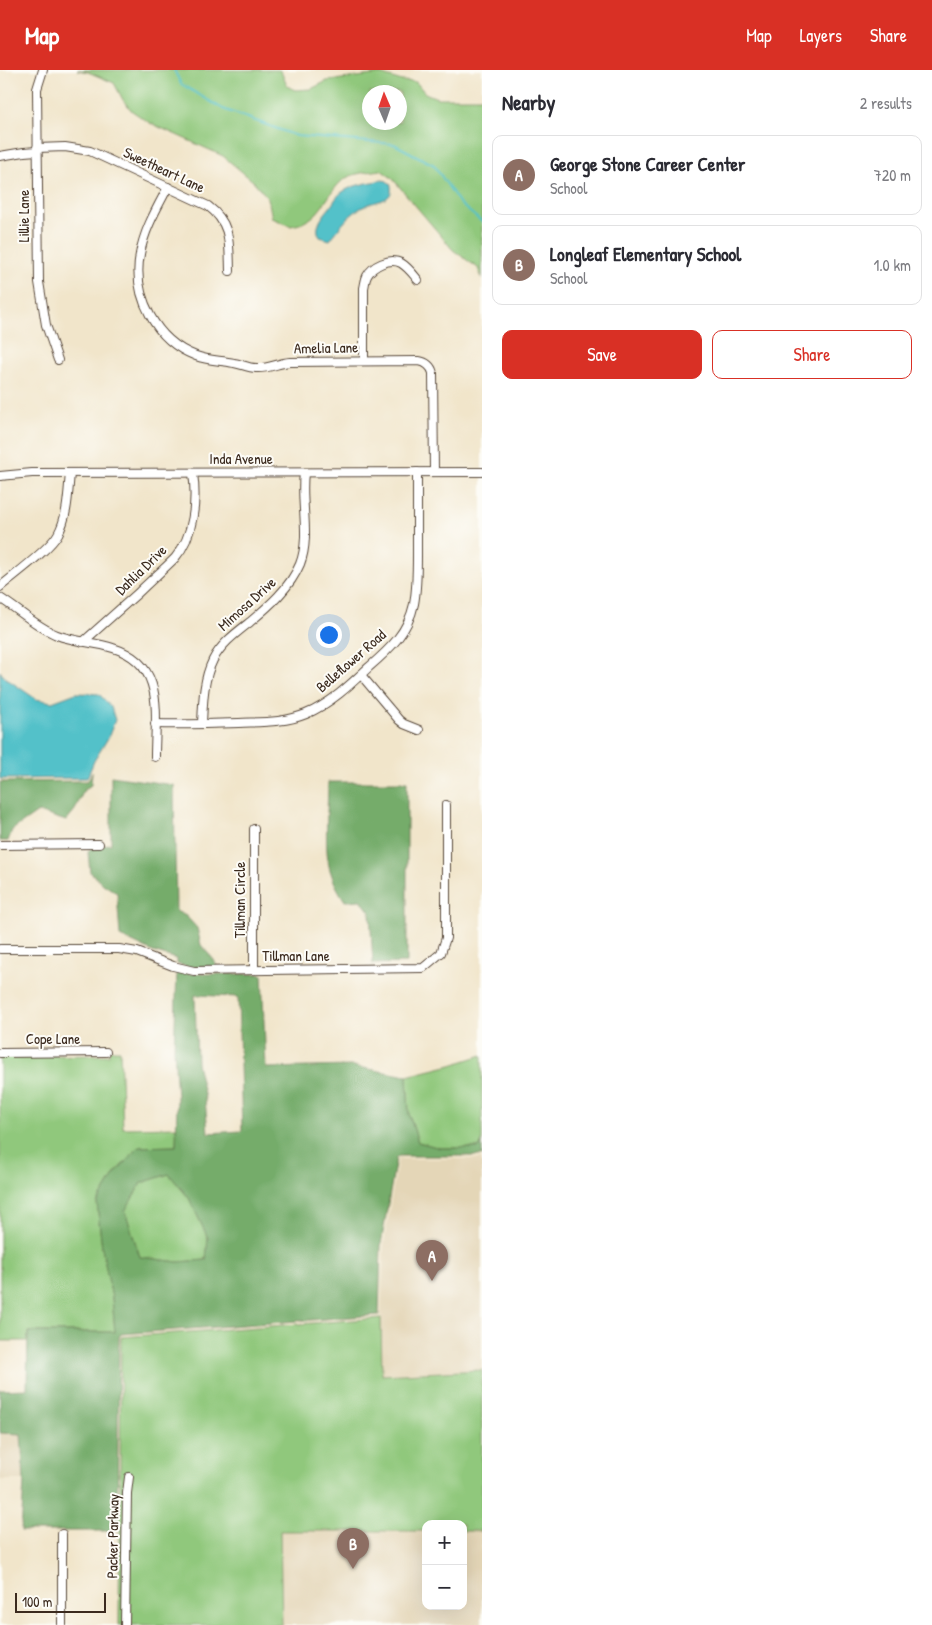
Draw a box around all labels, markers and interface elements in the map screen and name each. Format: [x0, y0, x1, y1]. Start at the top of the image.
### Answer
text: Map [25, 19, 59, 51]
text: Map [746, 23, 772, 48]
text: Layers [800, 23, 842, 48]
text: Share [870, 23, 907, 48]
north arrow [362, 85, 407, 130]
text: Nearby [502, 88, 555, 117]
text: 2 results [860, 92, 912, 114]
street label: Sweetheart Lane [120, 142, 208, 198]
text: George Stone Career Center [550, 151, 745, 177]
text: A [515, 164, 523, 186]
text: 720 m [874, 164, 911, 186]
text: School [550, 177, 587, 199]
street label: Lillie Lane [13, 190, 34, 242]
text: Longleaf Elementary School [550, 241, 741, 267]
text: B [515, 254, 523, 276]
text: 1.0 km [873, 254, 911, 276]
text: School [550, 267, 587, 289]
button: Save [502, 330, 702, 379]
button: Share [712, 330, 912, 379]
street label: Amelia Lane [294, 336, 358, 359]
street label: Inda Avenue [209, 448, 273, 469]
street label: Dahlia Drive [110, 540, 171, 599]
street label: Mimosa Drive [213, 572, 280, 635]
your location [316, 622, 342, 648]
street label: Belleflower Road [311, 624, 390, 697]
street label: Tillman Circle [229, 862, 250, 938]
street label: Tillman Lane [262, 945, 330, 966]
street label: Cope Lane [26, 1028, 80, 1049]
pin: A [416, 1240, 448, 1281]
street label: Packer Parkway [101, 1494, 124, 1578]
map controls [422, 1520, 467, 1610]
button: + [422, 1520, 467, 1565]
pin: B [337, 1528, 369, 1569]
button: − [422, 1565, 467, 1610]
scale bar [15, 1590, 106, 1613]
text: 100 m [22, 1592, 52, 1611]

